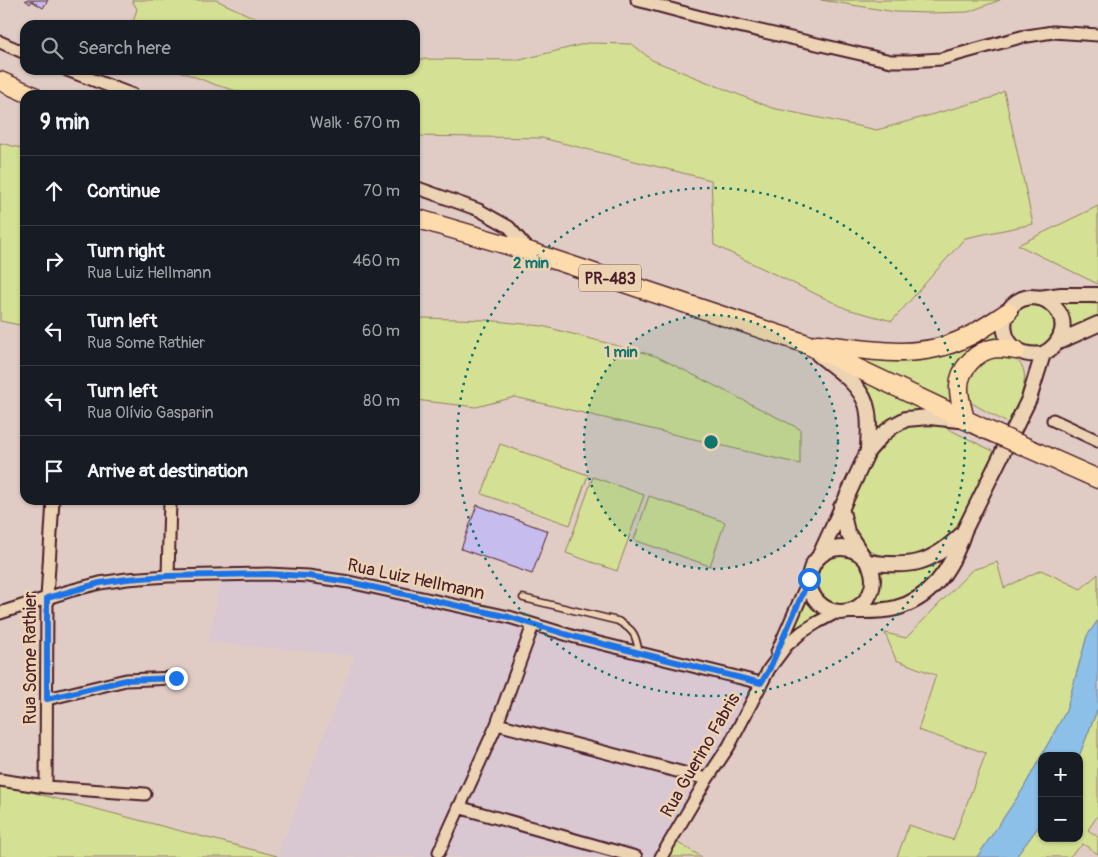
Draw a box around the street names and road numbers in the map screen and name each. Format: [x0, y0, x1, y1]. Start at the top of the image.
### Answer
road number: PR-483 [579, 264, 641, 292]
street label: Rua Luiz Hellmann [345, 554, 487, 605]
street label: Rua Some Rathier [19, 591, 42, 724]
street label: Rua Guerino Fabris [656, 689, 745, 822]

